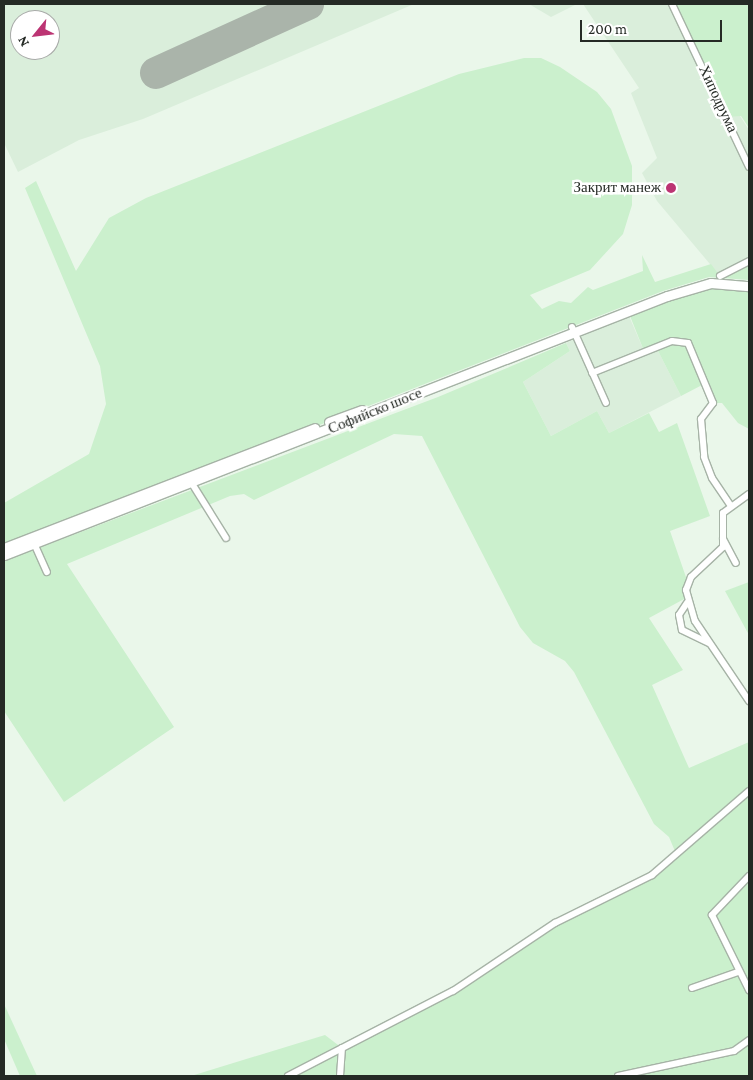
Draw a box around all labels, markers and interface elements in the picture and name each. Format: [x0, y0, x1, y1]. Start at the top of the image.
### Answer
north arrow [10, 10, 60, 60]
scale bar [583, 10, 726, 42]
text: 200 m [588, 21, 627, 37]
text: N [13, 34, 32, 50]
street label: Хиподрума [695, 62, 741, 136]
place label: Закрит манеж [574, 179, 661, 197]
marker: Закрит манеж [665, 182, 677, 194]
street label: Софийско шосе [325, 384, 425, 438]

